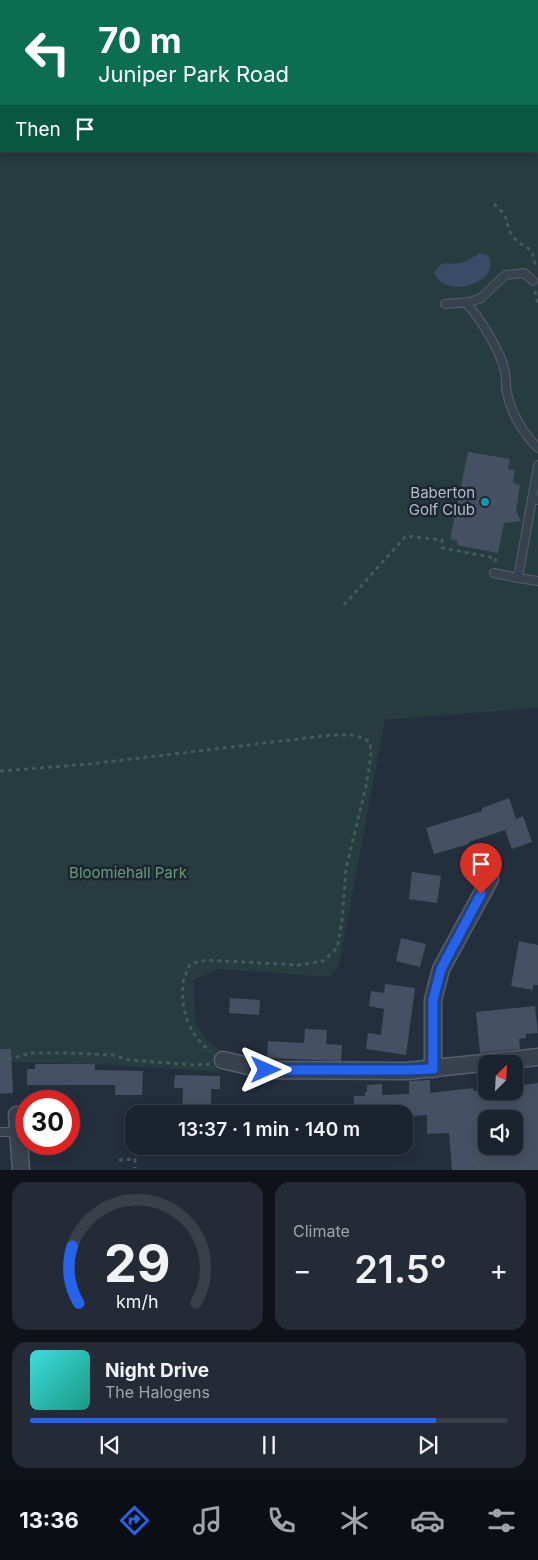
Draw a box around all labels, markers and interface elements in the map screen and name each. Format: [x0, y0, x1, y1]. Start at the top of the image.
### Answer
text: 70 m [98, 19, 182, 61]
icon: left [15, 20, 80, 85]
text: Juniper Park Road [98, 61, 289, 87]
icon: arrive [71, 115, 99, 143]
text: Then [15, 118, 61, 141]
place label: Baberton Golf Club [409, 483, 475, 519]
marker: Baberton Golf Club [479, 496, 491, 508]
pin [460, 843, 502, 894]
icon: arrive [467, 850, 495, 878]
park label: Bloomiehall Park [69, 863, 188, 882]
position arrow [239, 1043, 291, 1095]
north arrow [478, 1055, 522, 1100]
map controls [478, 1055, 523, 1155]
speed limit sign: 30 [15, 1090, 80, 1155]
button: sound [478, 1110, 523, 1155]
text: 13:37 · 1 min · 140 m [178, 1118, 360, 1141]
text: Climate [293, 1221, 350, 1241]
text: 29 [104, 1232, 171, 1295]
text: 21.5° [354, 1246, 447, 1292]
text: − [293, 1253, 312, 1287]
text: + [489, 1253, 508, 1287]
text: km/h [116, 1291, 159, 1312]
text: Night Drive [105, 1359, 209, 1382]
text: The Halogens [105, 1382, 210, 1402]
icon: previous [96, 1431, 124, 1459]
icon: pause [255, 1431, 283, 1459]
icon: next [414, 1431, 442, 1459]
icon: directions [117, 1503, 152, 1538]
icon: music [190, 1503, 225, 1538]
icon: phone [264, 1503, 299, 1538]
icon: climate [337, 1503, 372, 1538]
icon: car [410, 1503, 445, 1538]
icon: filters [484, 1503, 519, 1538]
text: 13:36 [19, 1507, 79, 1533]

